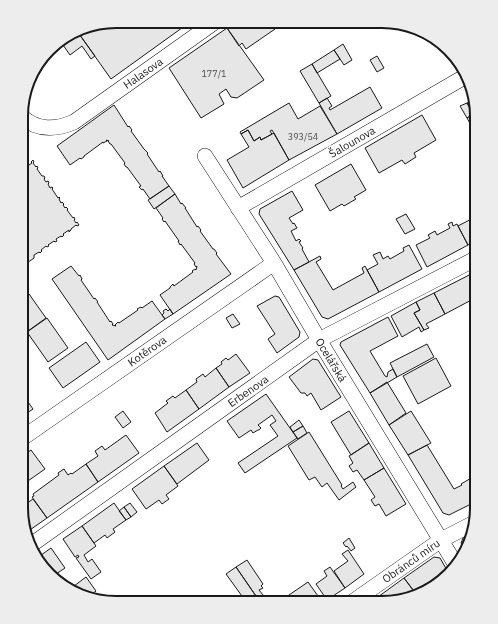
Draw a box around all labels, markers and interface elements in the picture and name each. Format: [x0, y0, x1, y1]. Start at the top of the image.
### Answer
street label: Halasova [120, 54, 166, 92]
house number: 177/1 [201, 68, 227, 79]
street label: Šalounova [326, 123, 378, 161]
house number: 393/54 [288, 131, 318, 142]
street label: Kotěrova [125, 333, 169, 369]
street label: Ocelářská [312, 335, 350, 385]
street label: Erbenova [225, 372, 271, 410]
street label: Obránců míru [379, 536, 443, 586]

